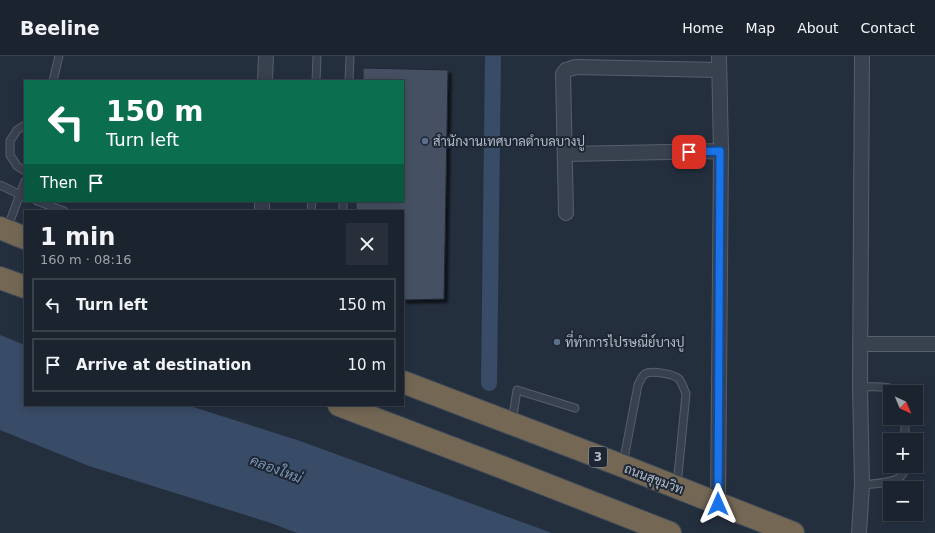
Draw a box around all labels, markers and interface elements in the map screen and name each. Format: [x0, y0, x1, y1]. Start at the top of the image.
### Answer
text: Beeline [20, 17, 100, 39]
text: Home [682, 20, 724, 36]
text: Map [746, 20, 775, 36]
text: About [797, 20, 839, 36]
text: Contact [861, 20, 915, 36]
text: 150 m [106, 95, 203, 128]
icon: left [40, 96, 92, 148]
text: Turn left [106, 129, 179, 150]
place label: สำนักงานเทศบาลตำบลบางปู [433, 134, 585, 151]
pin [672, 135, 706, 169]
marker: สำนักงานเทศบาลตำบลบางปู [420, 136, 430, 146]
icon: arrive [678, 141, 700, 163]
icon: arrive [85, 172, 107, 194]
text: Then [40, 174, 77, 192]
text: 1 min [40, 223, 115, 251]
button: close [346, 223, 388, 265]
text: 160 m · 08:16 [40, 252, 131, 267]
icon: left [42, 294, 64, 316]
text: Turn left [76, 296, 148, 314]
text: 150 m [338, 296, 386, 314]
place label: ที่ทำการไปรษณีย์บางปู [565, 330, 685, 352]
marker: ที่ทำการไปรษณีย์บางปู [552, 337, 562, 347]
icon: arrive [42, 354, 64, 376]
text: Arrive at destination [76, 356, 251, 374]
text: 10 m [348, 356, 386, 374]
north arrow [883, 385, 923, 425]
map controls [883, 385, 923, 521]
button: + [883, 433, 923, 473]
road number: 3 [589, 447, 607, 467]
water label: คลองใหม่ [248, 452, 305, 487]
street label: ถนนสุขุมวิท [621, 460, 686, 499]
button: − [883, 481, 923, 521]
position arrow [697, 483, 739, 525]

